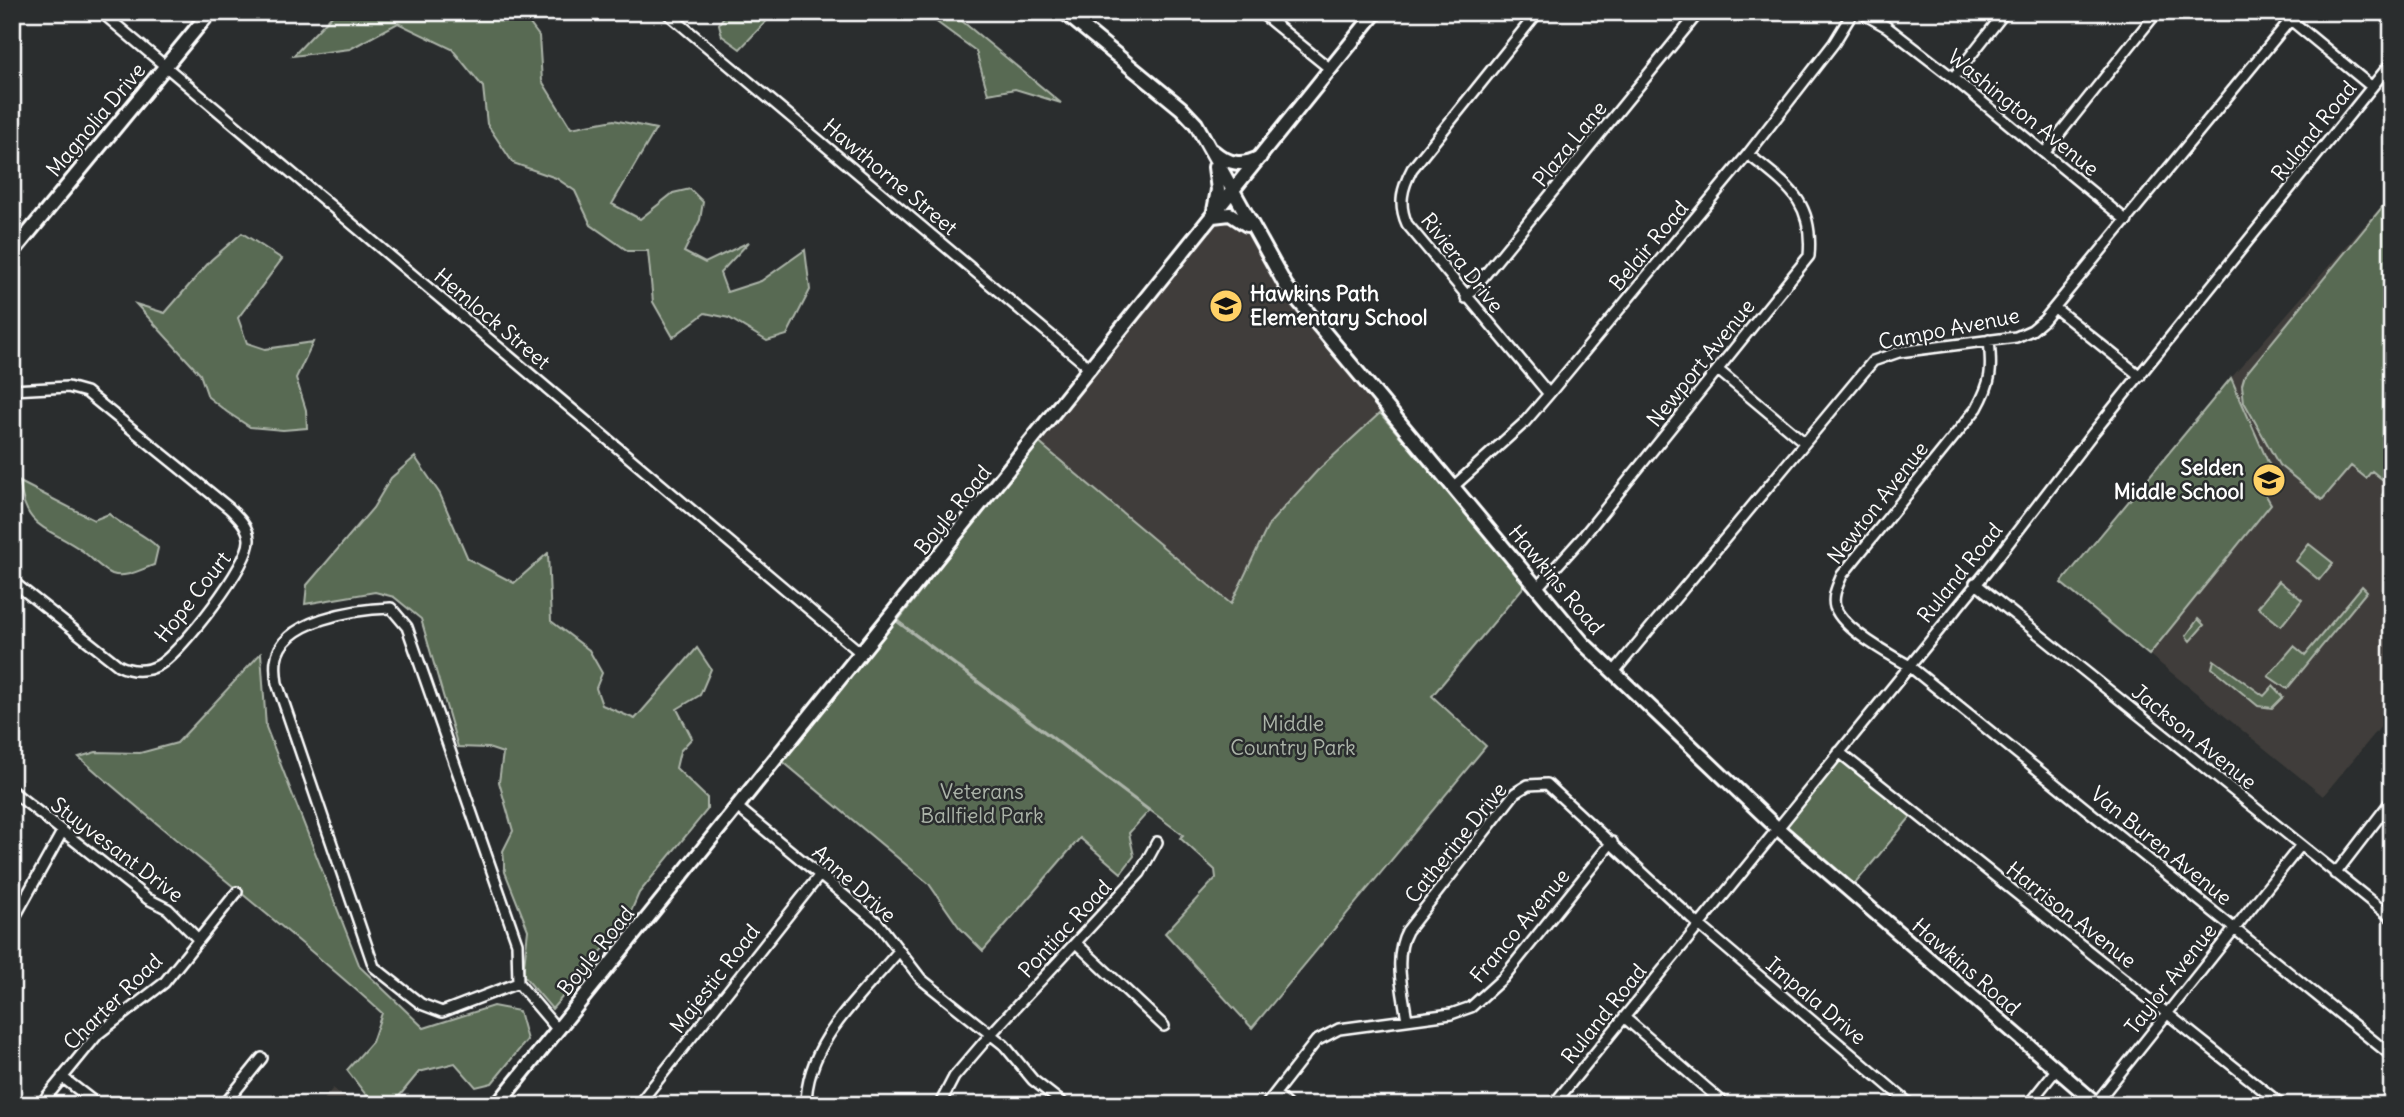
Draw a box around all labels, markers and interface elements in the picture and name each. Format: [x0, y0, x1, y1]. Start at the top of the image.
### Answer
street label: Washington Avenue [1942, 43, 2105, 182]
street label: Magnolia Drive [40, 57, 151, 182]
street label: Ruland Road [2265, 75, 2362, 186]
street label: Plaza Lane [1527, 95, 1612, 192]
street label: Hawthorne Street [817, 112, 963, 241]
street label: Belair Road [1603, 195, 1694, 296]
street label: Riviera Drive [1415, 207, 1510, 318]
street label: Hemlock Street [429, 262, 556, 375]
place label: Hawkins Path Elementary School [1250, 280, 1427, 331]
school or university icon: Hawkins Path Elementary School [1207, 287, 1245, 325]
street label: Newport Avenue [1641, 293, 1760, 432]
street label: Campo Avenue [1876, 302, 2022, 355]
street label: Newton Avenue [1821, 436, 1934, 570]
place label: Selden Middle School [2114, 454, 2244, 505]
street label: Boyle Road [908, 459, 997, 560]
school or university icon: Selden Middle School [2250, 461, 2288, 499]
street label: Ruland Road [1911, 517, 2008, 628]
street label: Hawkins Road [1503, 519, 1610, 640]
street label: Hope Court [149, 546, 237, 648]
street label: Jackson Avenue [2126, 678, 2262, 795]
park label: Middle Country Park [1230, 710, 1356, 761]
street label: Catherine Drive [1399, 777, 1513, 909]
park label: Veterans Ballfield Park [920, 778, 1044, 829]
street label: Van Buren Avenue [2085, 780, 2238, 911]
street label: Stuyvesant Drive [46, 791, 189, 908]
street label: Anne Drive [807, 839, 902, 928]
street label: Harrison Avenue [2001, 855, 2142, 974]
street label: Franco Avenue [1464, 863, 1575, 988]
street label: Pontiac Road [1012, 874, 1117, 983]
street label: Boyle Road [551, 900, 640, 1001]
street label: Hawkins Road [1907, 912, 2026, 1021]
street label: Taylor Avenue [2119, 918, 2222, 1040]
street label: Majestic Road [664, 919, 766, 1039]
street label: Charter Road [57, 948, 168, 1056]
street label: Impala Drive [1761, 951, 1872, 1050]
street label: Ruland Road [1555, 958, 1652, 1069]

